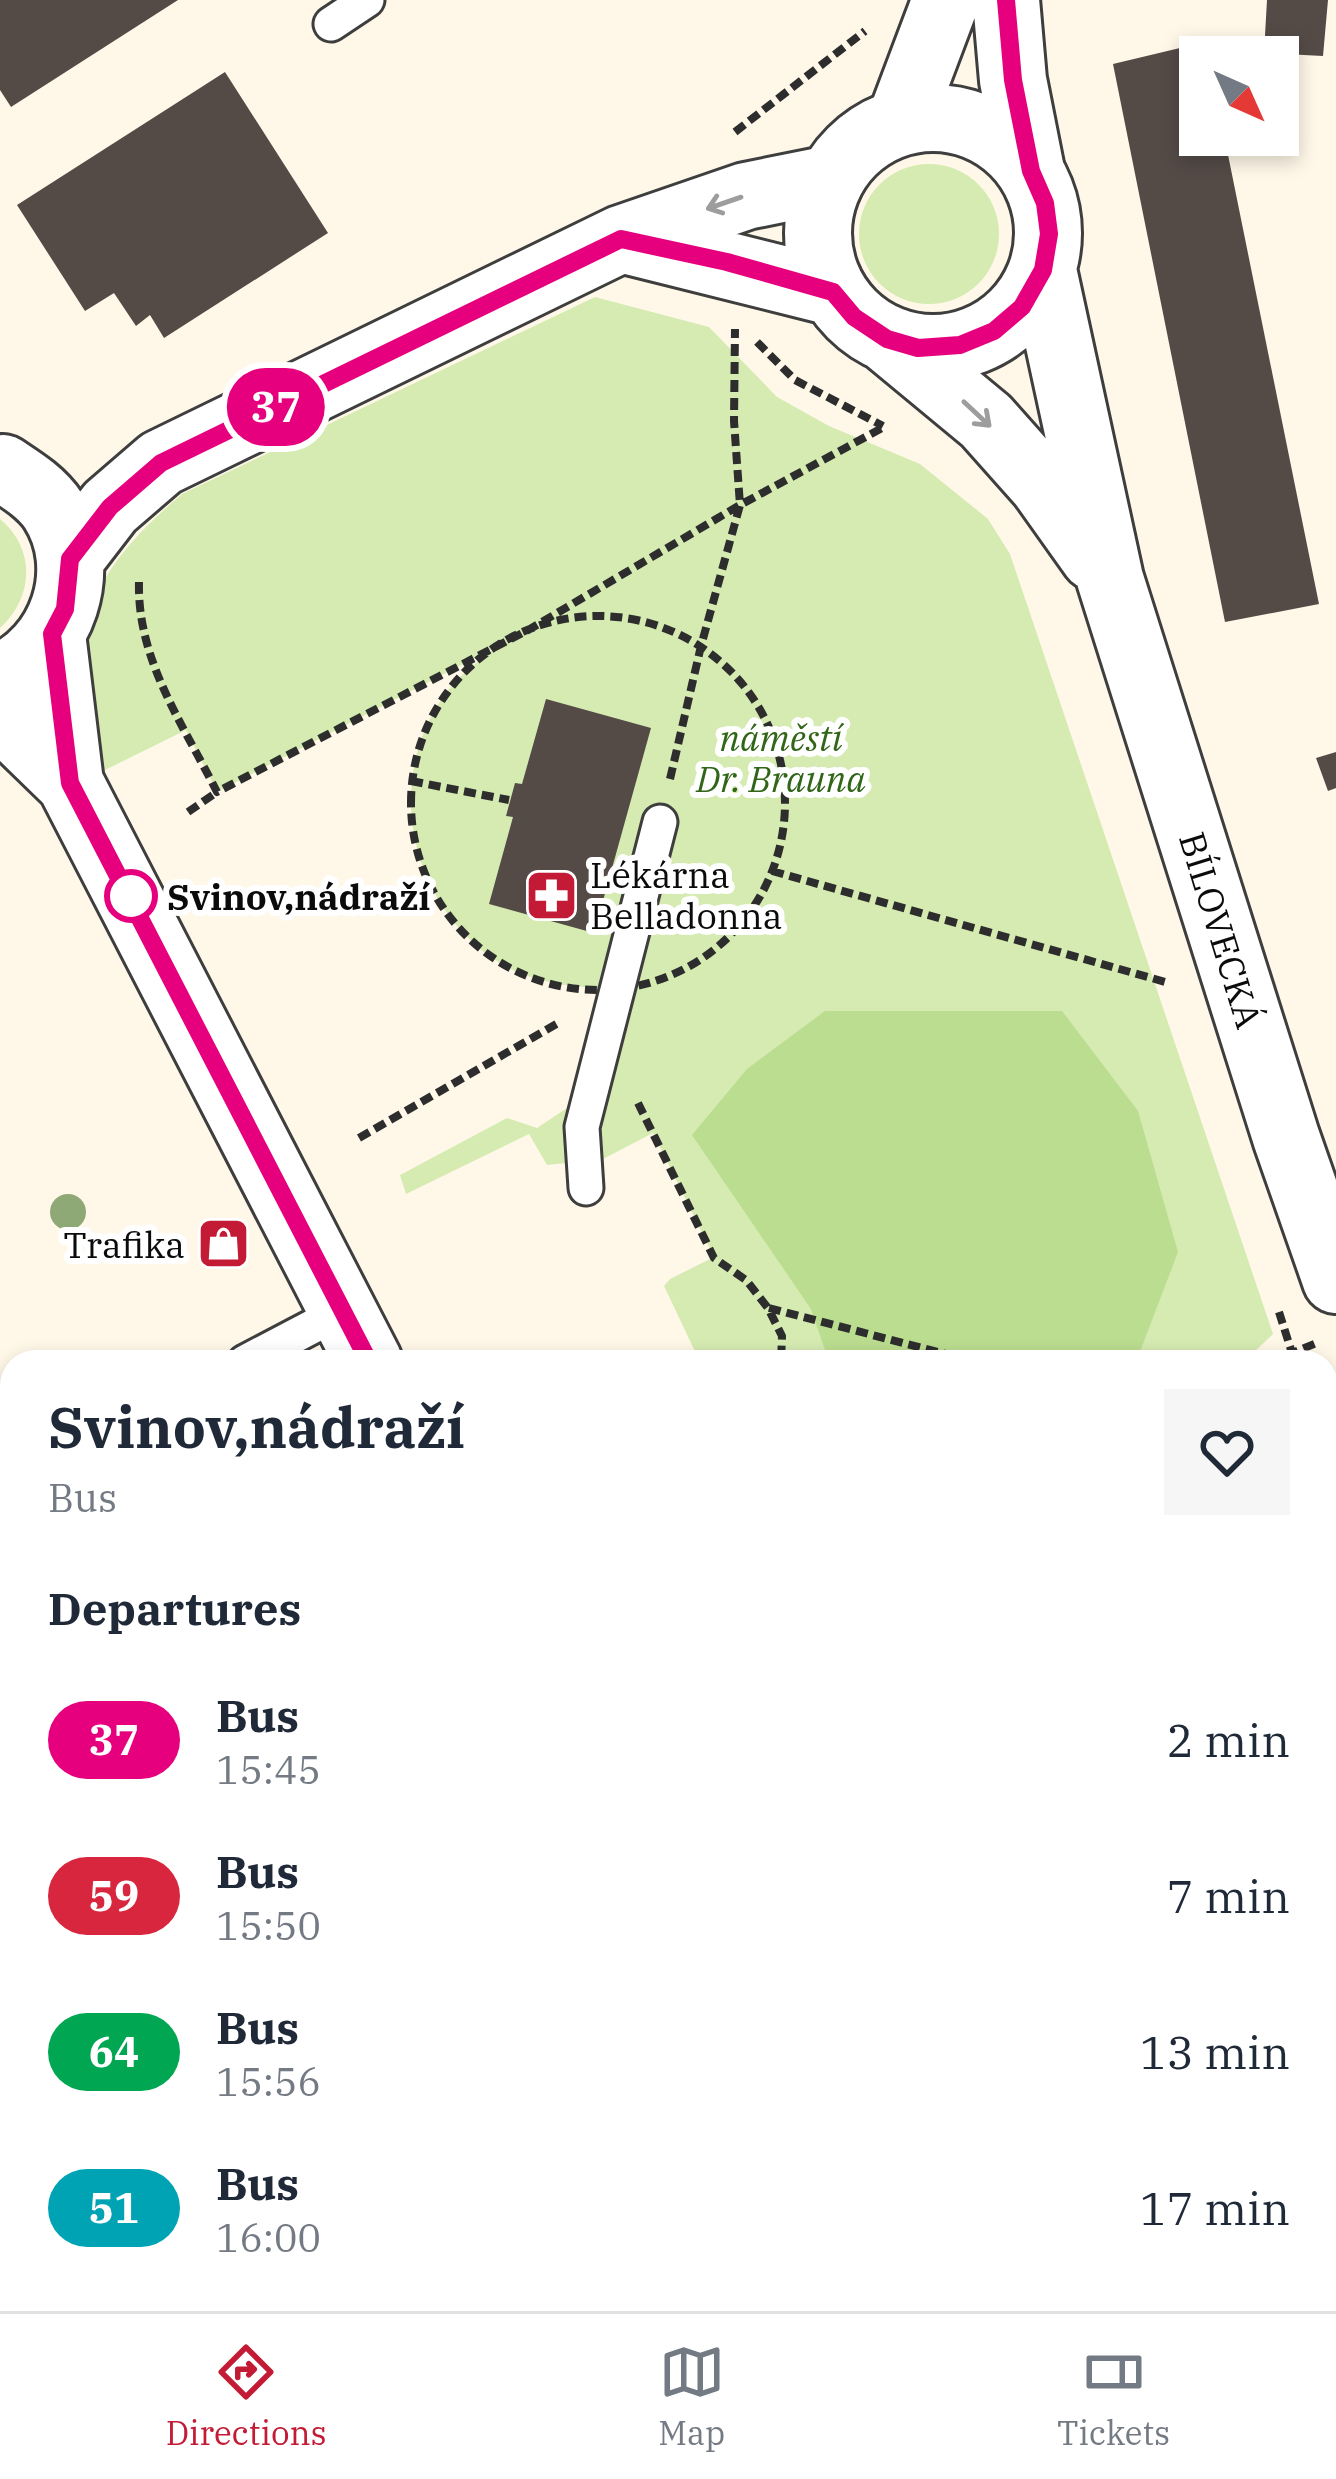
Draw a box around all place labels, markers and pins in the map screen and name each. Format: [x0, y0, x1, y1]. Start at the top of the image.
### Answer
place label: Lékárna Belladonna [590, 851, 783, 939]
pharmacy icon: Lékárna Belladonna [523, 867, 579, 923]
marker: Svinov,nádraží [106, 871, 156, 921]
place label: Svinov,nádraží [167, 873, 430, 920]
shop icon: Trafika [196, 1216, 252, 1272]
place label: Trafika [63, 1221, 185, 1268]

